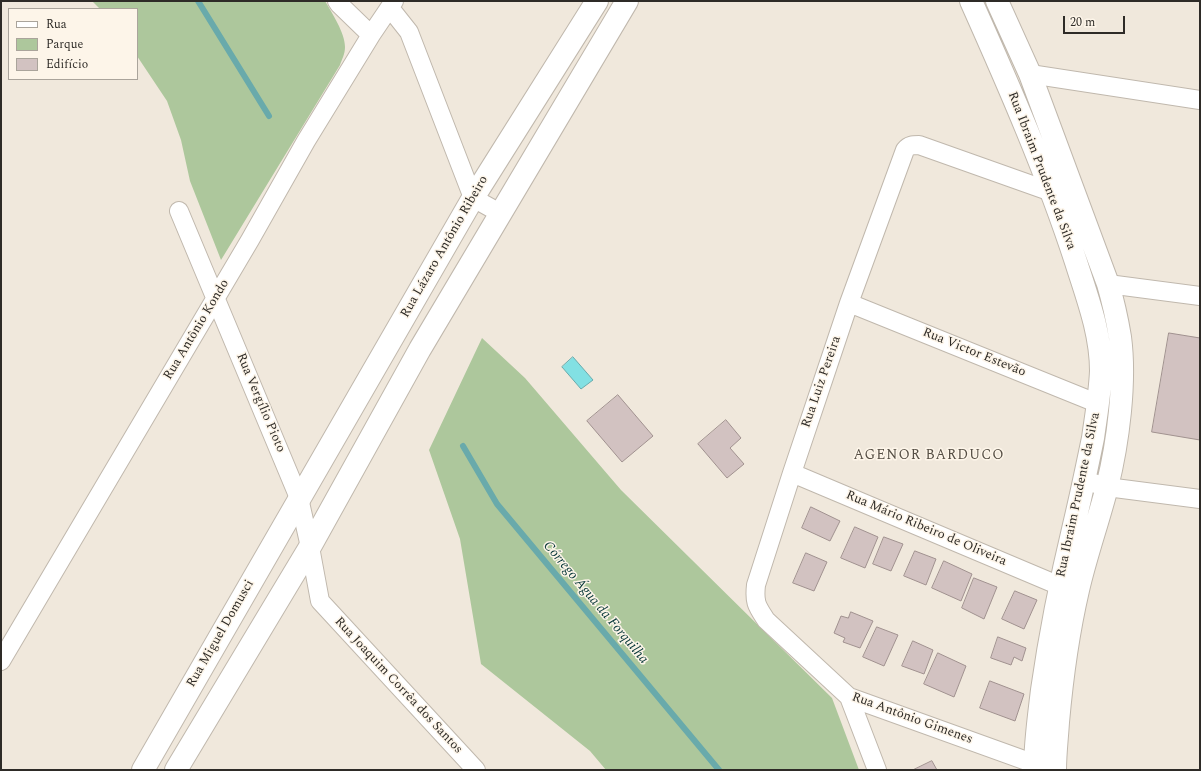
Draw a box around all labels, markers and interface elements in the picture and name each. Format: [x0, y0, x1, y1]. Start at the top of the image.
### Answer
legend [8, 8, 138, 80]
scale bar [1065, 8, 1127, 34]
text: 20 m [1070, 13, 1095, 32]
text: Rua [46, 15, 67, 34]
text: Parque [46, 35, 83, 54]
text: Edifício [46, 55, 88, 74]
street label: Rua Ibraim Prudente da Silva [1004, 90, 1078, 252]
street label: Rua Lázaro Antônio Ribeiro [398, 173, 492, 321]
street label: Rua Antônio Kondo [161, 277, 233, 383]
street label: Rua Victor Estevão [920, 325, 1028, 381]
street label: Rua Luiz Pereira [799, 334, 845, 430]
street label: Rua Vergílio Pioto [232, 351, 288, 455]
street label: Rua Ibraim Prudente da Silva [1054, 411, 1104, 579]
district label: AGENOR BARDUCO [853, 448, 1005, 464]
street label: Rua Mário Ribeiro de Oliveira [843, 488, 1009, 570]
water label: Córrego Água da Forquilha [539, 538, 651, 668]
street label: Rua Miguel Domusci [184, 578, 258, 690]
street label: Rua Joaquim Corrêa dos Santos [331, 614, 465, 758]
street label: Rua Antônio Gimenes [850, 690, 974, 748]

